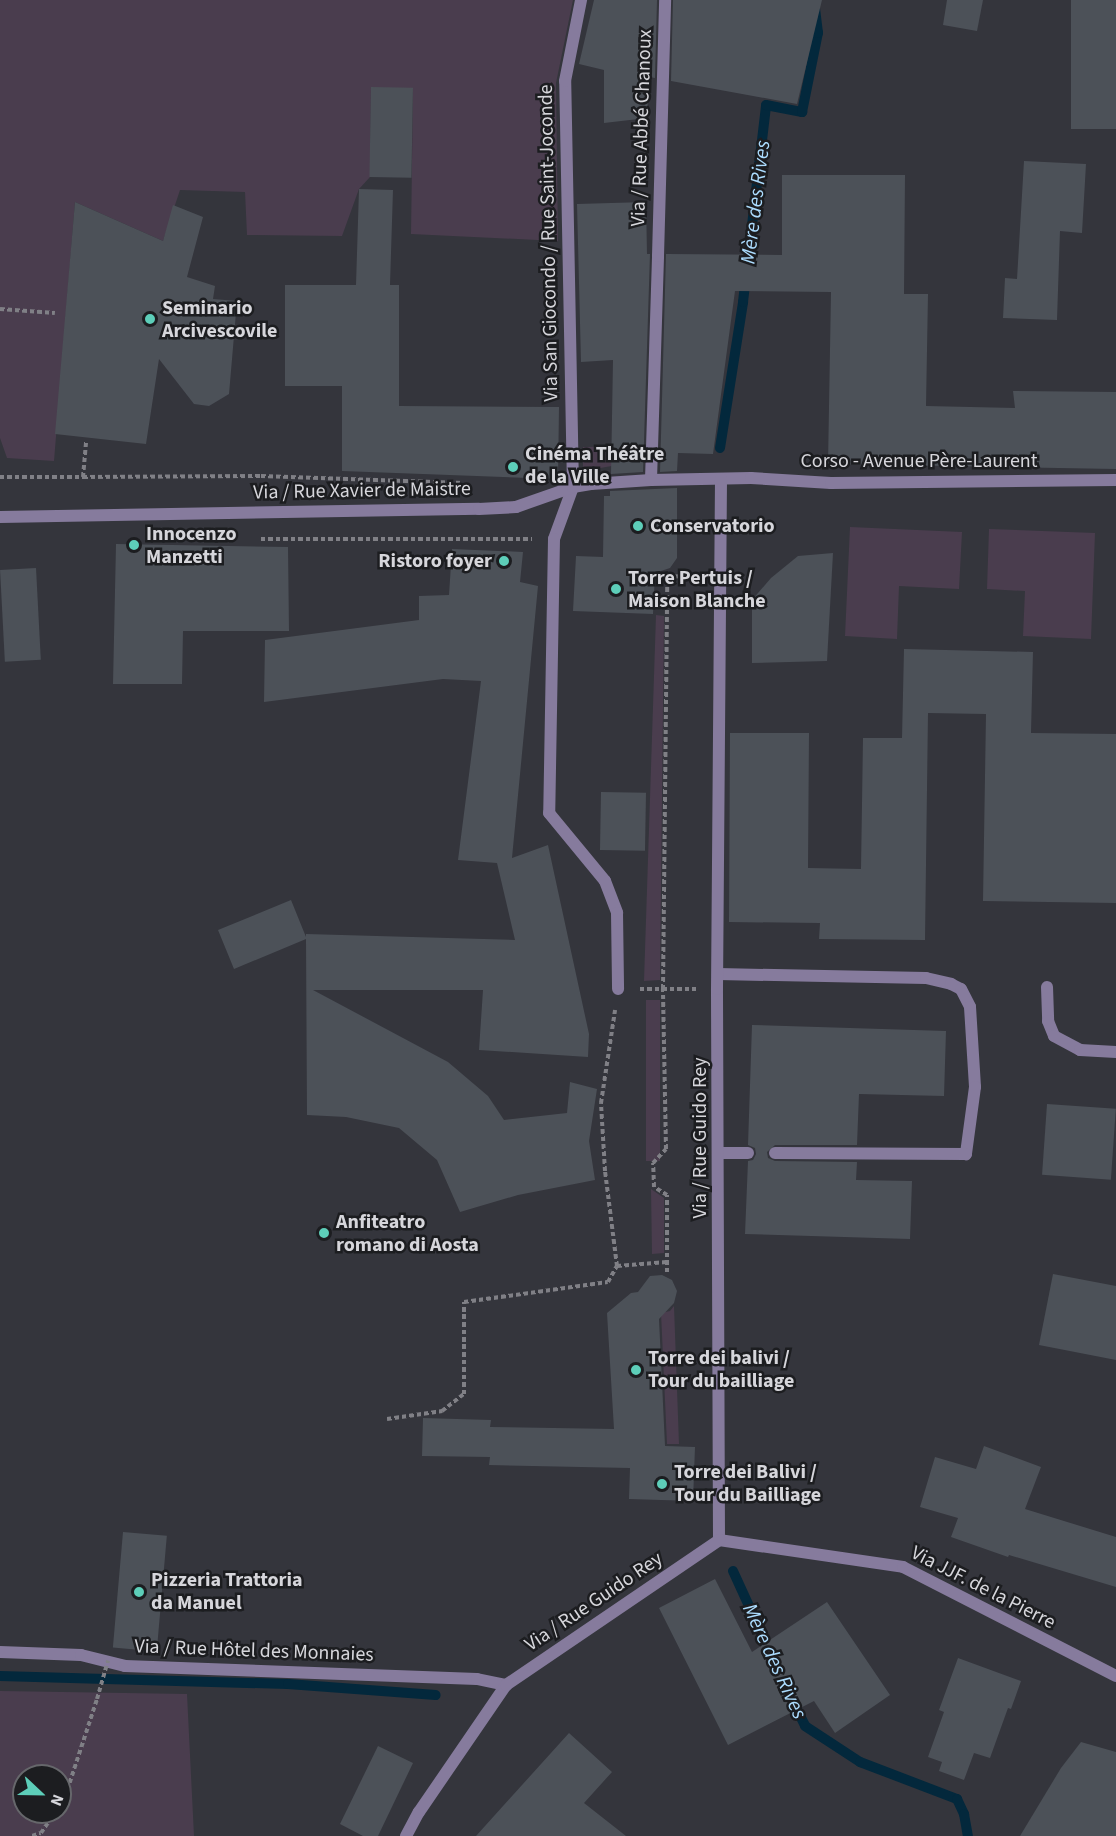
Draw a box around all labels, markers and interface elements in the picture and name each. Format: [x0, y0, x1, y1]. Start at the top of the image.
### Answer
street label: Via / Rue Abbé Chanoux [627, 29, 657, 227]
street label: Via San Giocondo / Rue Saint-Joconde [534, 84, 564, 402]
water label: Mère des Rives [735, 139, 775, 265]
place label: Seminario Arcivescovile [162, 296, 277, 343]
marker: Seminario Arcivescovile [143, 312, 157, 326]
place label: Cinéma Théâtre de la Ville [525, 443, 664, 490]
street label: Corso - Avenue Père-Laurent [800, 449, 1038, 473]
marker: Cinéma Théâtre de la Ville [506, 460, 520, 474]
street label: Via / Rue Xavier de Maistre [253, 477, 471, 505]
place label: Conservatorio [650, 514, 775, 538]
marker: Conservatorio [631, 519, 645, 533]
place label: Innocenzo Manzetti [146, 522, 237, 569]
marker: Innocenzo Manzetti [127, 538, 141, 552]
place label: Ristoro foyer [378, 549, 492, 573]
marker: Ristoro foyer [497, 554, 511, 568]
place label: Torre Pertuis / Maison Blanche [628, 566, 766, 613]
marker: Torre Pertuis / Maison Blanche [609, 582, 623, 596]
street label: Via / Rue Guido Rey [688, 1057, 712, 1219]
place label: Anfiteatro romano di Aosta [336, 1210, 479, 1257]
marker: Anfiteatro romano di Aosta [317, 1226, 331, 1240]
place label: Torre dei balivi / Tour du bailliage [648, 1346, 794, 1393]
marker: Torre dei balivi / Tour du bailliage [629, 1363, 643, 1377]
place label: Torre dei Balivi / Tour du Bailliage [674, 1460, 821, 1507]
marker: Torre dei Balivi / Tour du Bailliage [655, 1477, 669, 1491]
street label: Via JJF. de la Pierre [907, 1541, 1059, 1635]
street label: Via / Rue Guido Rey [521, 1547, 667, 1657]
place label: Pizzeria Trattoria da Manuel [151, 1568, 303, 1615]
marker: Pizzeria Trattoria da Manuel [132, 1585, 146, 1599]
water label: Mère des Rives [737, 1599, 813, 1723]
street label: Via / Rue Hôtel des Monnaies [134, 1635, 374, 1667]
north arrow [12, 1764, 72, 1824]
text: N [45, 1791, 69, 1809]

